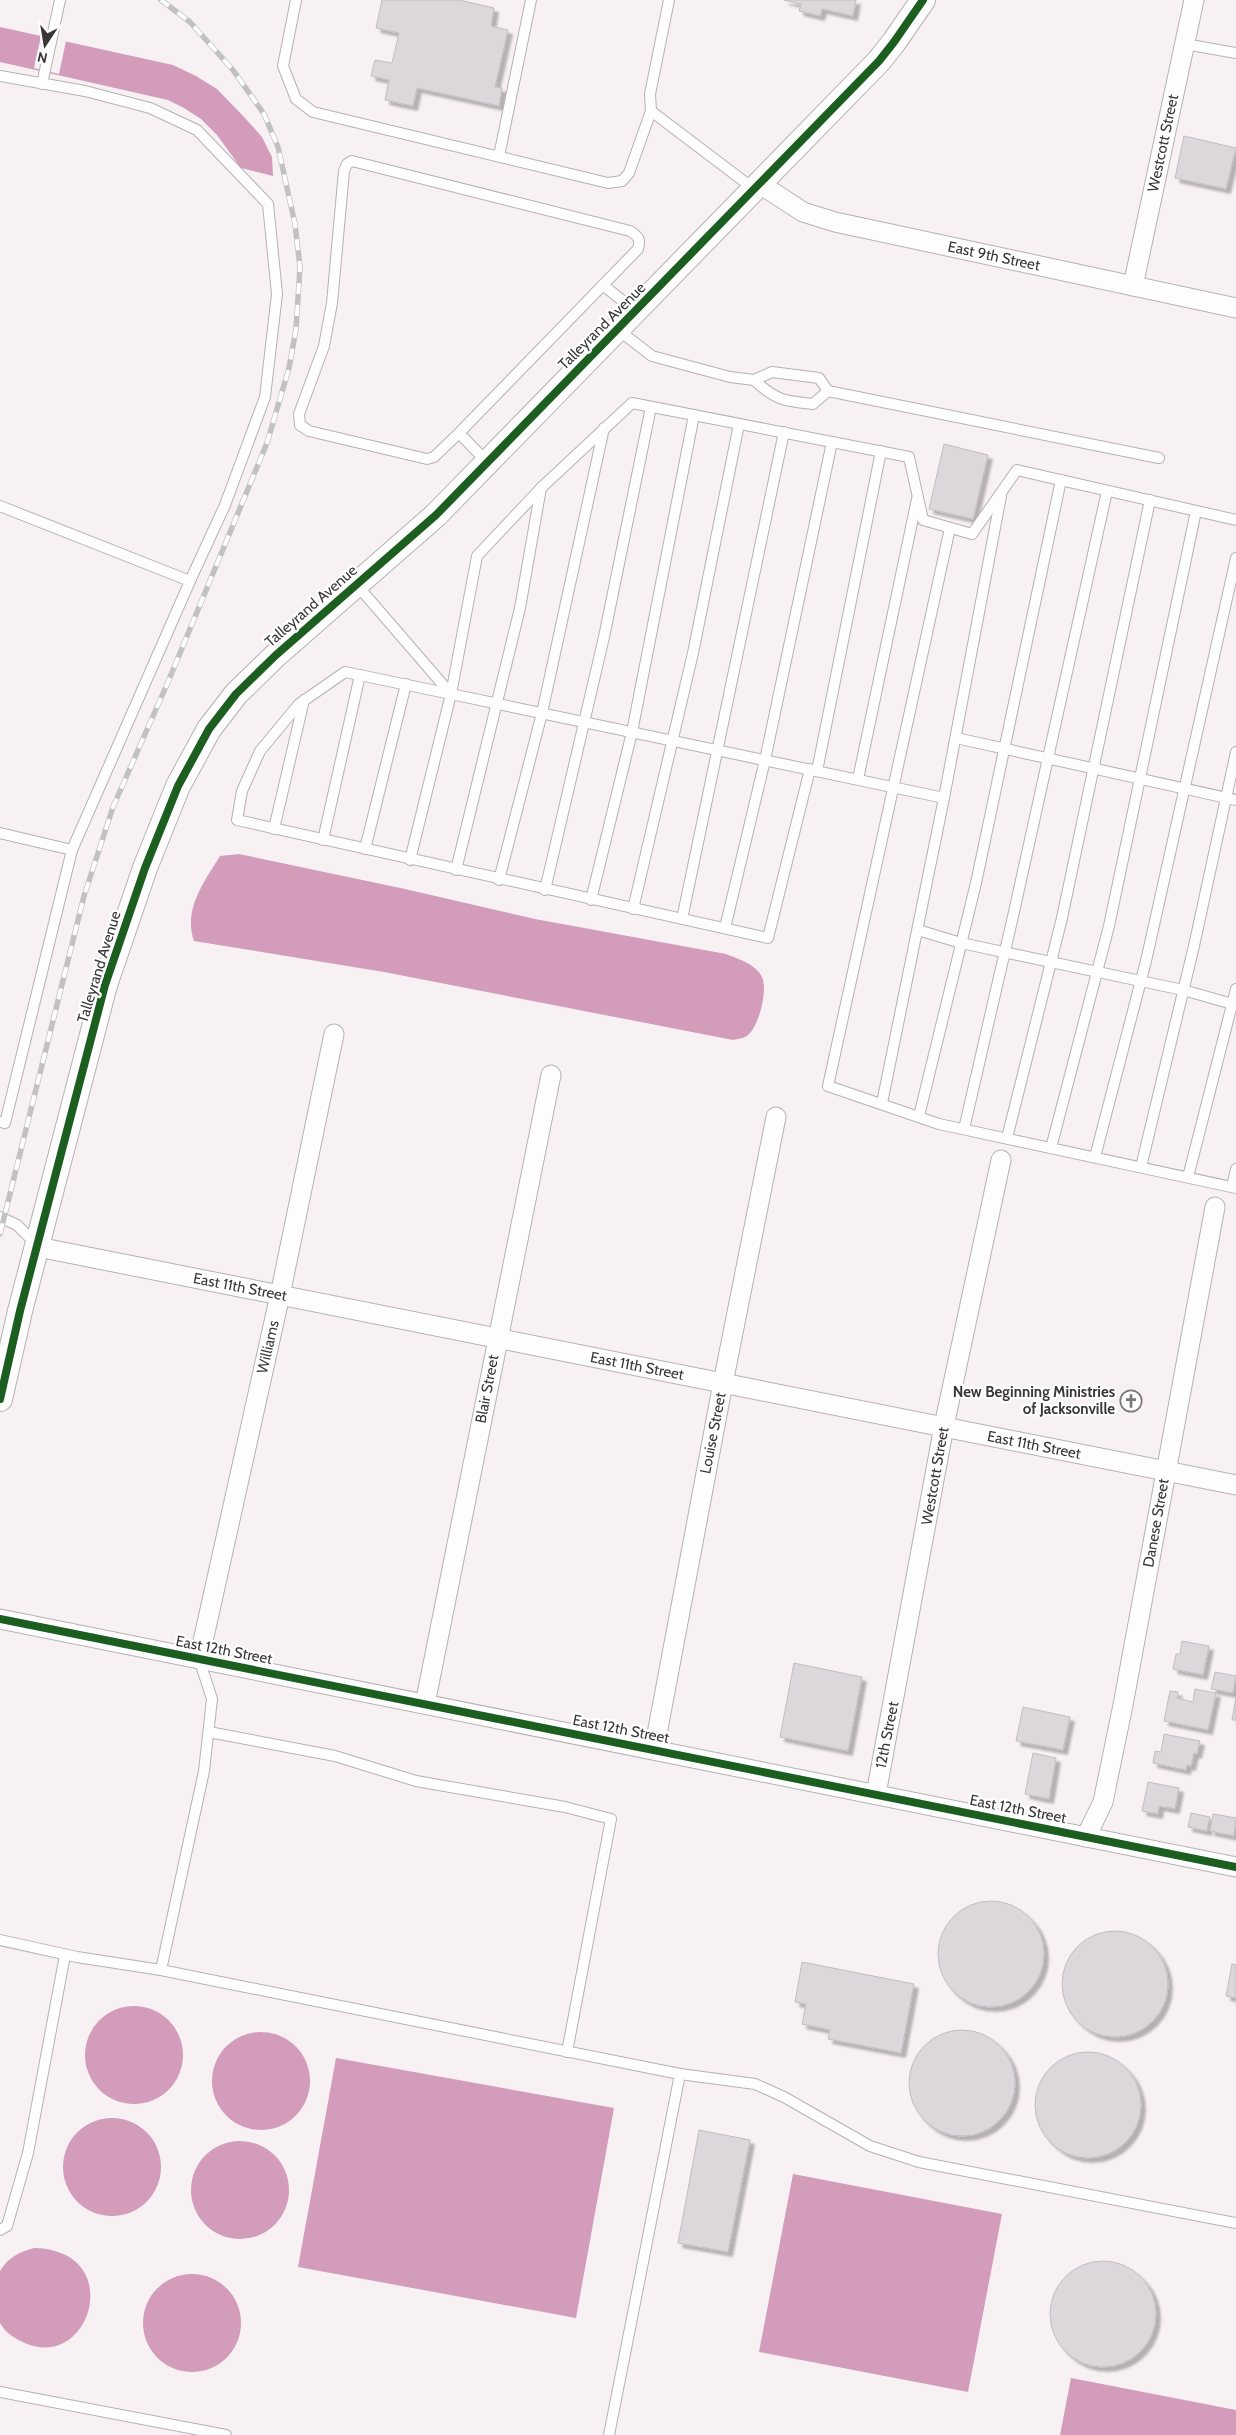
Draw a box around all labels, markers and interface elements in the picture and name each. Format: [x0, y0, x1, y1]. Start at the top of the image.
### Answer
north arrow [20, 20, 70, 70]
text: N [36, 48, 49, 68]
street label: Westcott Street [1144, 93, 1182, 193]
street label: East 9th Street [946, 237, 1042, 275]
street label: Talleyrand Avenue [555, 278, 650, 373]
street label: Talleyrand Avenue [261, 561, 361, 651]
street label: Talleyrand Avenue [73, 909, 125, 1025]
street label: East 11th Street [192, 1269, 288, 1305]
street label: Williams [253, 1319, 283, 1375]
street label: East 11th Street [589, 1348, 685, 1384]
street label: Blair Street [472, 1353, 502, 1425]
place label: New Beginning Ministries of Jacksonville [953, 1383, 1115, 1418]
church icon: New Beginning Ministries of Jacksonville [1119, 1389, 1143, 1413]
street label: Louise Street [696, 1391, 730, 1475]
street label: Westcott Street [918, 1426, 952, 1526]
street label: East 11th Street [986, 1427, 1082, 1463]
street label: Danese Street [1139, 1477, 1173, 1569]
street label: East 12th Street [174, 1632, 274, 1668]
street label: 12th Street [872, 1700, 902, 1770]
street label: East 12th Street [571, 1711, 671, 1747]
street label: East 12th Street [968, 1791, 1068, 1827]

